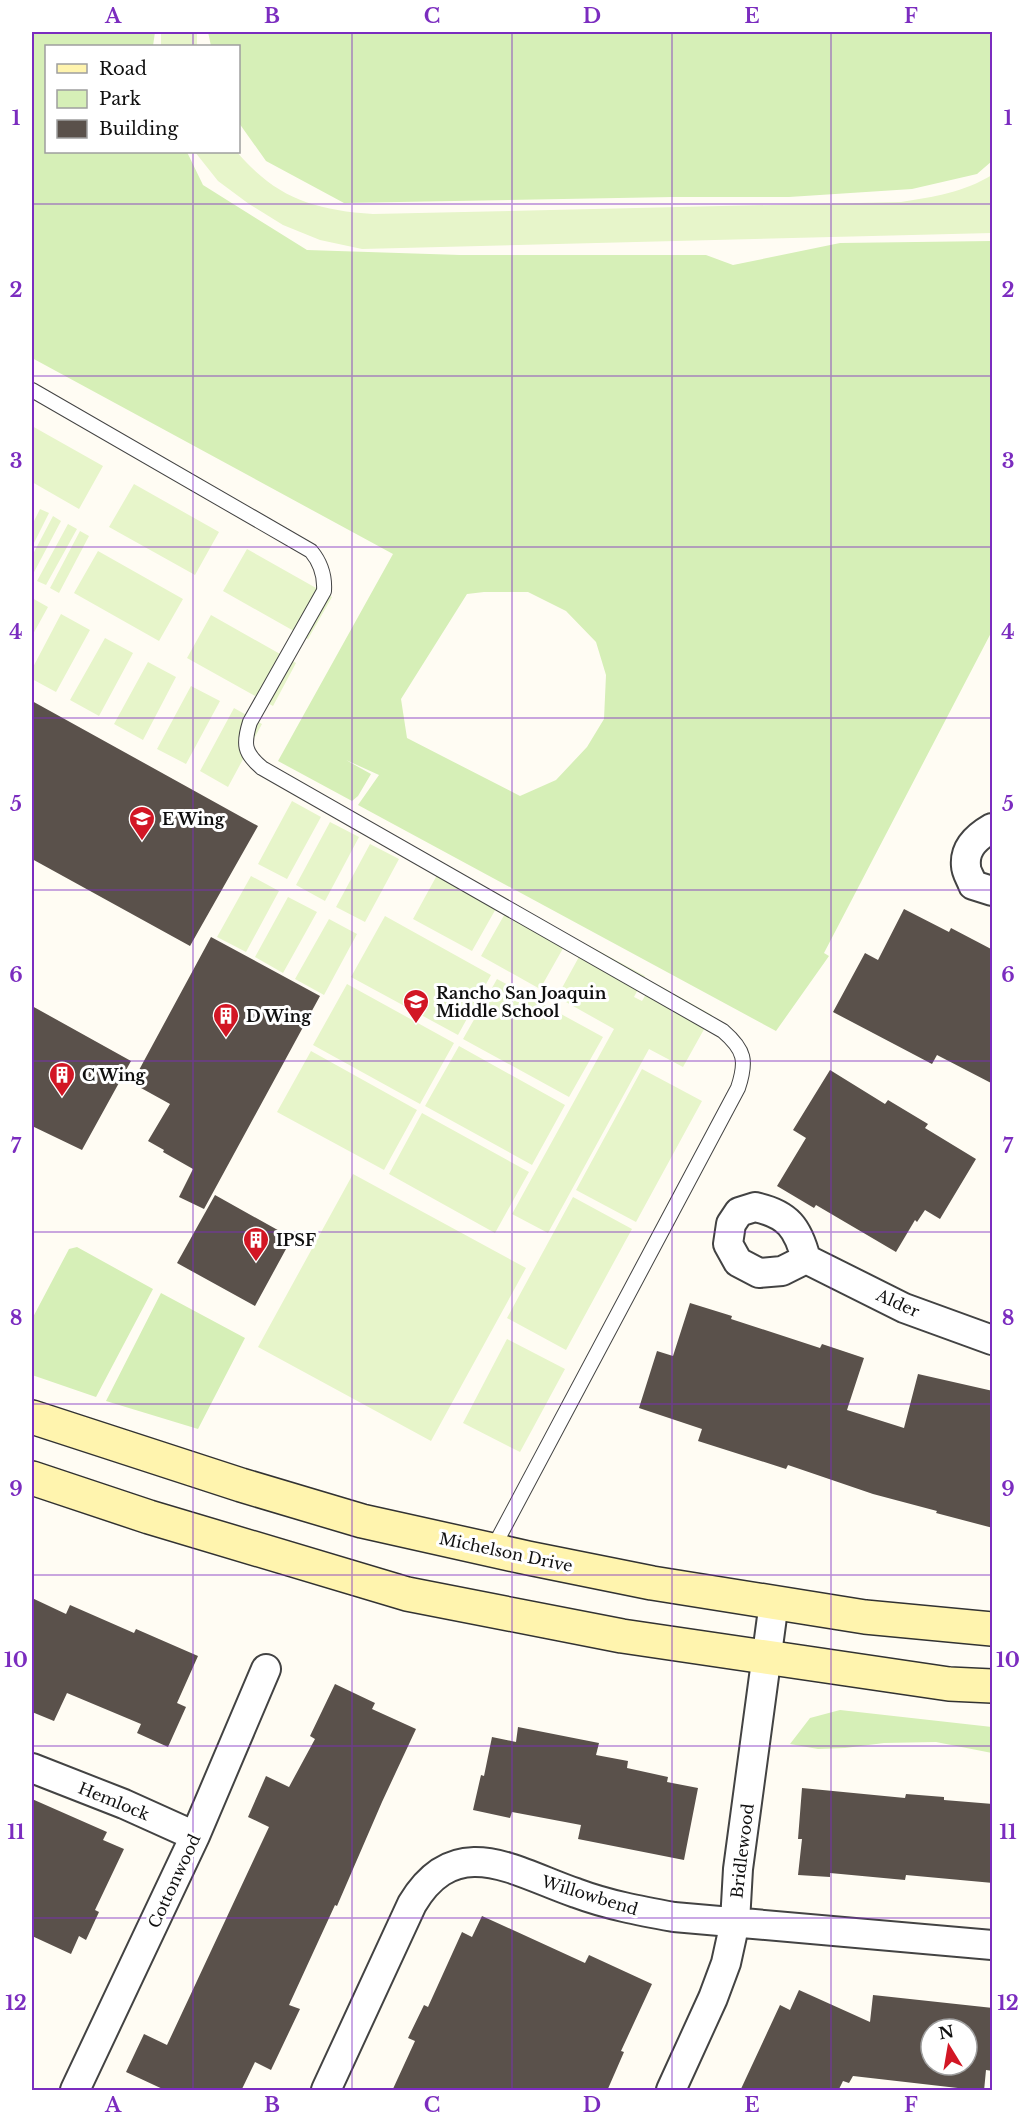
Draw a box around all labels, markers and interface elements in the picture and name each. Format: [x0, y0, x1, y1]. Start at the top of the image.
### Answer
text: A [104, 4, 122, 28]
text: B [264, 4, 280, 28]
text: C [424, 4, 440, 28]
text: D [583, 4, 601, 28]
text: E [744, 4, 760, 28]
text: F [904, 4, 918, 28]
legend [45, 45, 240, 153]
text: Road [99, 58, 147, 80]
text: Park [99, 88, 141, 110]
text: 1 [12, 106, 21, 130]
text: 1 [1004, 106, 1013, 130]
text: Building [99, 118, 178, 140]
text: 2 [9, 278, 23, 302]
text: 2 [1001, 278, 1015, 302]
text: 3 [10, 449, 22, 473]
text: 3 [1002, 449, 1014, 473]
text: 4 [9, 620, 23, 644]
text: 4 [1001, 620, 1015, 644]
text: 5 [10, 792, 22, 816]
text: 5 [1002, 792, 1014, 816]
school or university icon: E Wing [127, 804, 157, 842]
place label: E Wing [162, 809, 226, 829]
text: 6 [9, 963, 23, 987]
text: 6 [1001, 963, 1015, 987]
place label: Rancho San Joaquin Middle School [436, 983, 607, 1021]
school or university icon: Rancho San Joaquin Middle School [401, 987, 431, 1025]
building icon: D Wing [211, 1001, 241, 1039]
place label: D Wing [246, 1006, 312, 1026]
building icon: C Wing [47, 1060, 77, 1098]
place label: C Wing [82, 1065, 147, 1085]
text: 7 [11, 1134, 22, 1158]
text: 7 [1003, 1134, 1014, 1158]
building icon: IPSF [241, 1225, 271, 1263]
place label: IPSF [276, 1230, 316, 1250]
street label: Alder [872, 1284, 923, 1321]
text: 8 [10, 1306, 22, 1330]
text: 8 [1002, 1306, 1014, 1330]
text: 9 [9, 1477, 23, 1501]
text: 9 [1001, 1477, 1015, 1501]
street label: Michelson Drive [437, 1528, 575, 1576]
text: 10 [4, 1648, 28, 1672]
text: 10 [996, 1648, 1020, 1672]
street label: Hemlock [76, 1778, 153, 1824]
street label: Bridlewood [726, 1802, 758, 1900]
text: 11 [7, 1820, 25, 1844]
text: 11 [999, 1820, 1017, 1844]
street label: Cottonwood [143, 1831, 205, 1931]
street label: Willowbend [538, 1871, 641, 1919]
text: 12 [5, 1991, 27, 2015]
text: 12 [997, 1991, 1019, 2015]
north arrow [919, 2017, 979, 2077]
text: N [937, 2021, 955, 2044]
text: A [104, 2093, 122, 2117]
text: B [264, 2093, 280, 2117]
text: C [424, 2093, 440, 2117]
text: D [583, 2093, 601, 2117]
text: E [744, 2093, 760, 2117]
text: F [904, 2093, 918, 2117]

